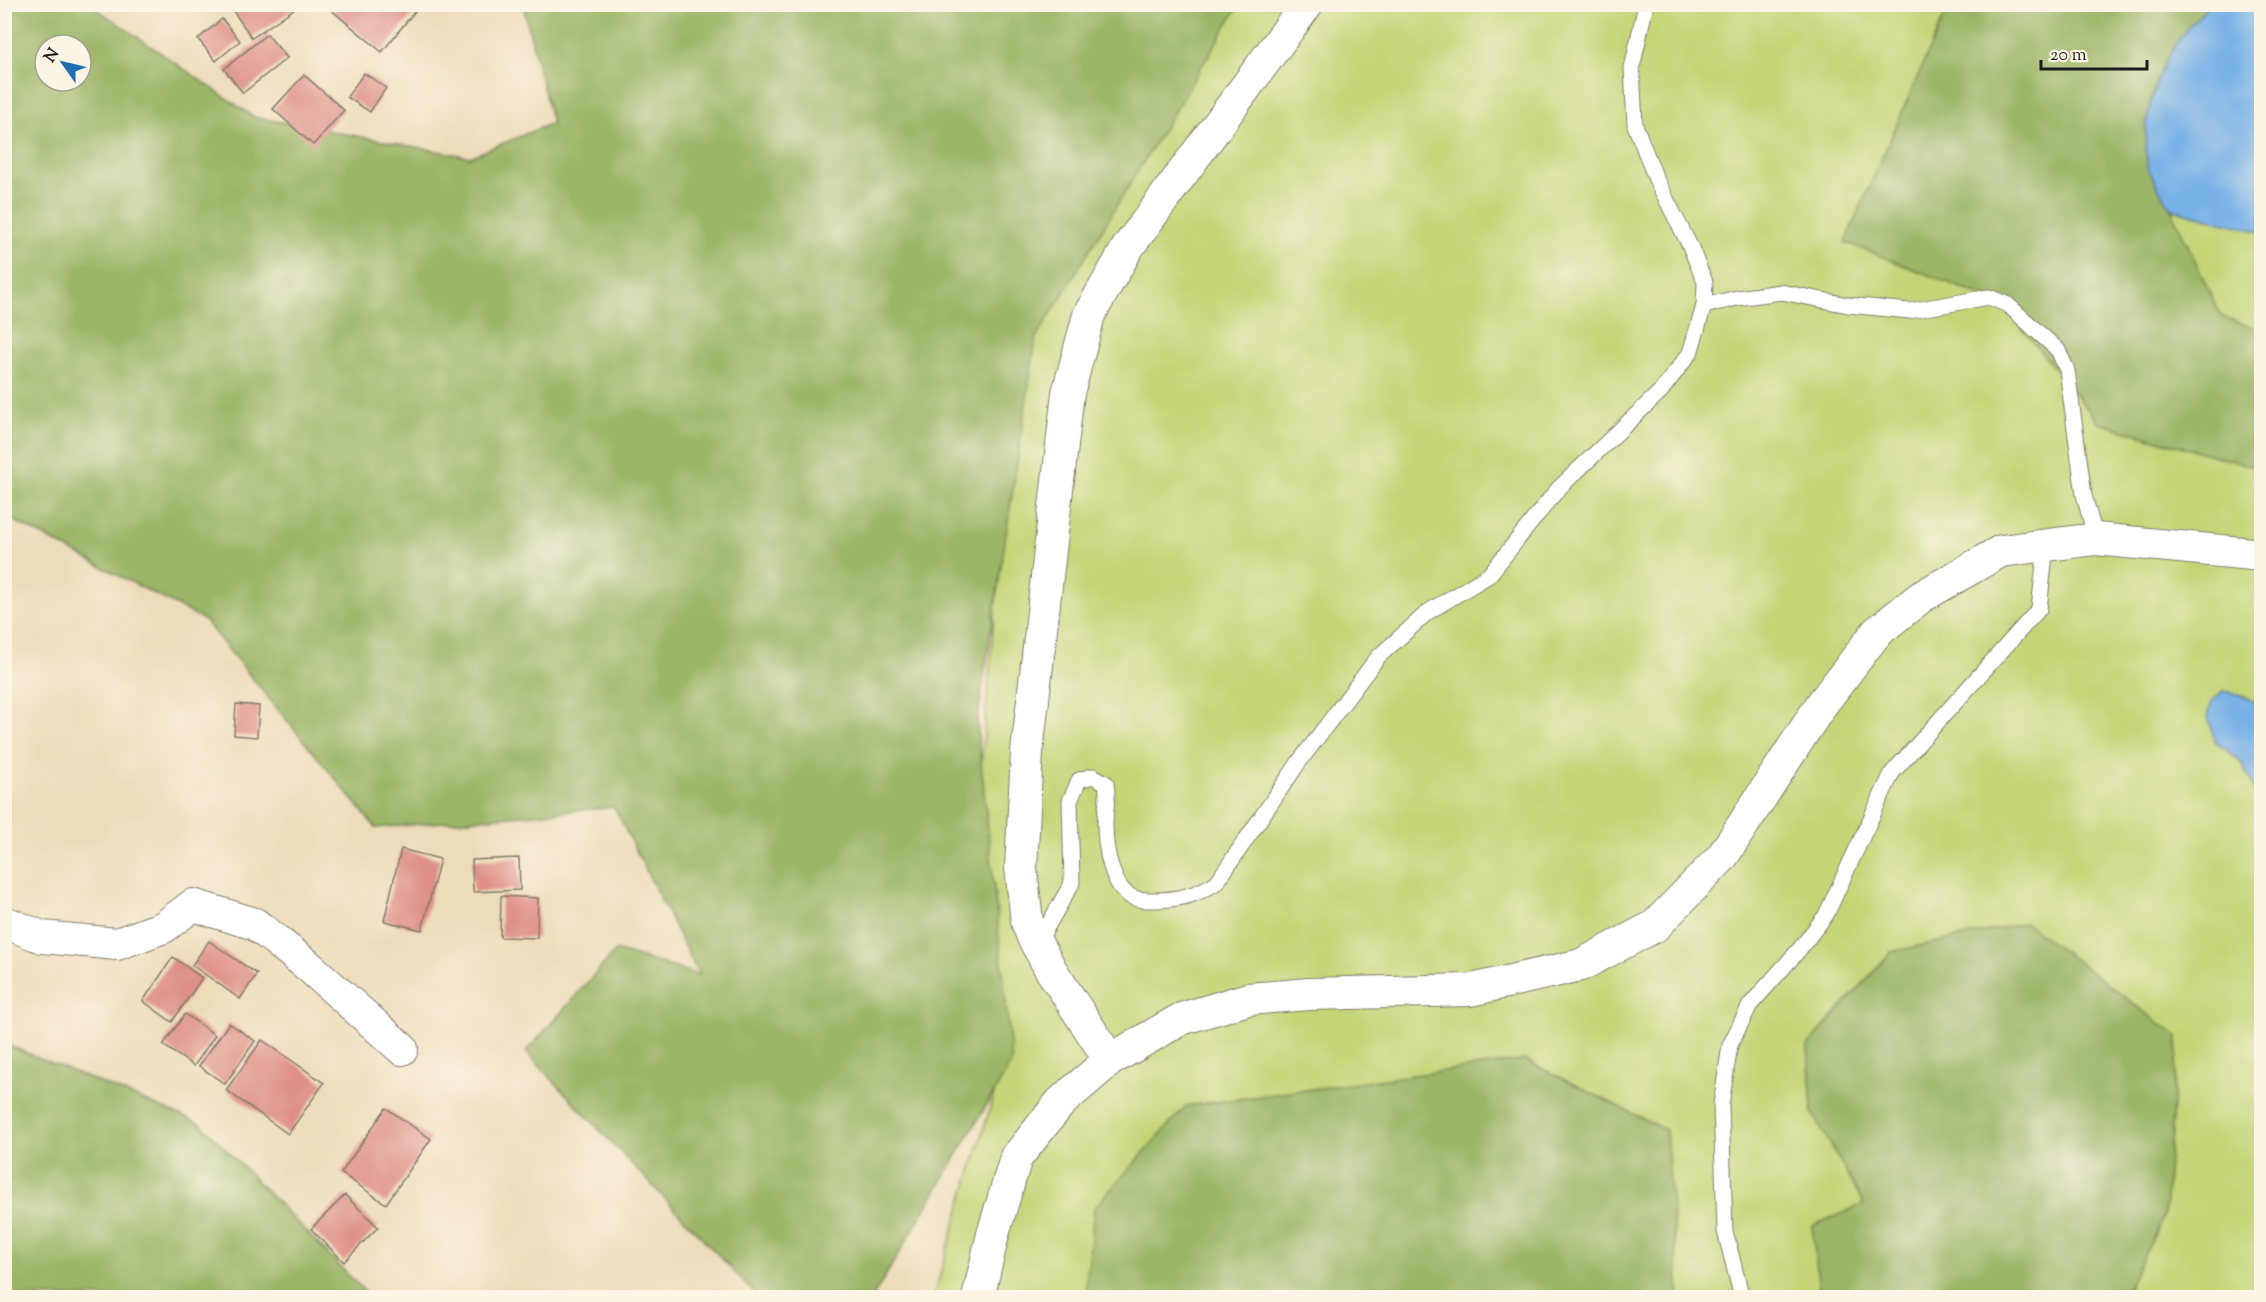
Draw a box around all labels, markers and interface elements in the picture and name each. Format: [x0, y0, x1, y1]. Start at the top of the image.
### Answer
north arrow [33, 33, 93, 93]
scale bar [2041, 33, 2148, 71]
text: 20 m [2050, 43, 2087, 69]
text: N [40, 44, 66, 68]

